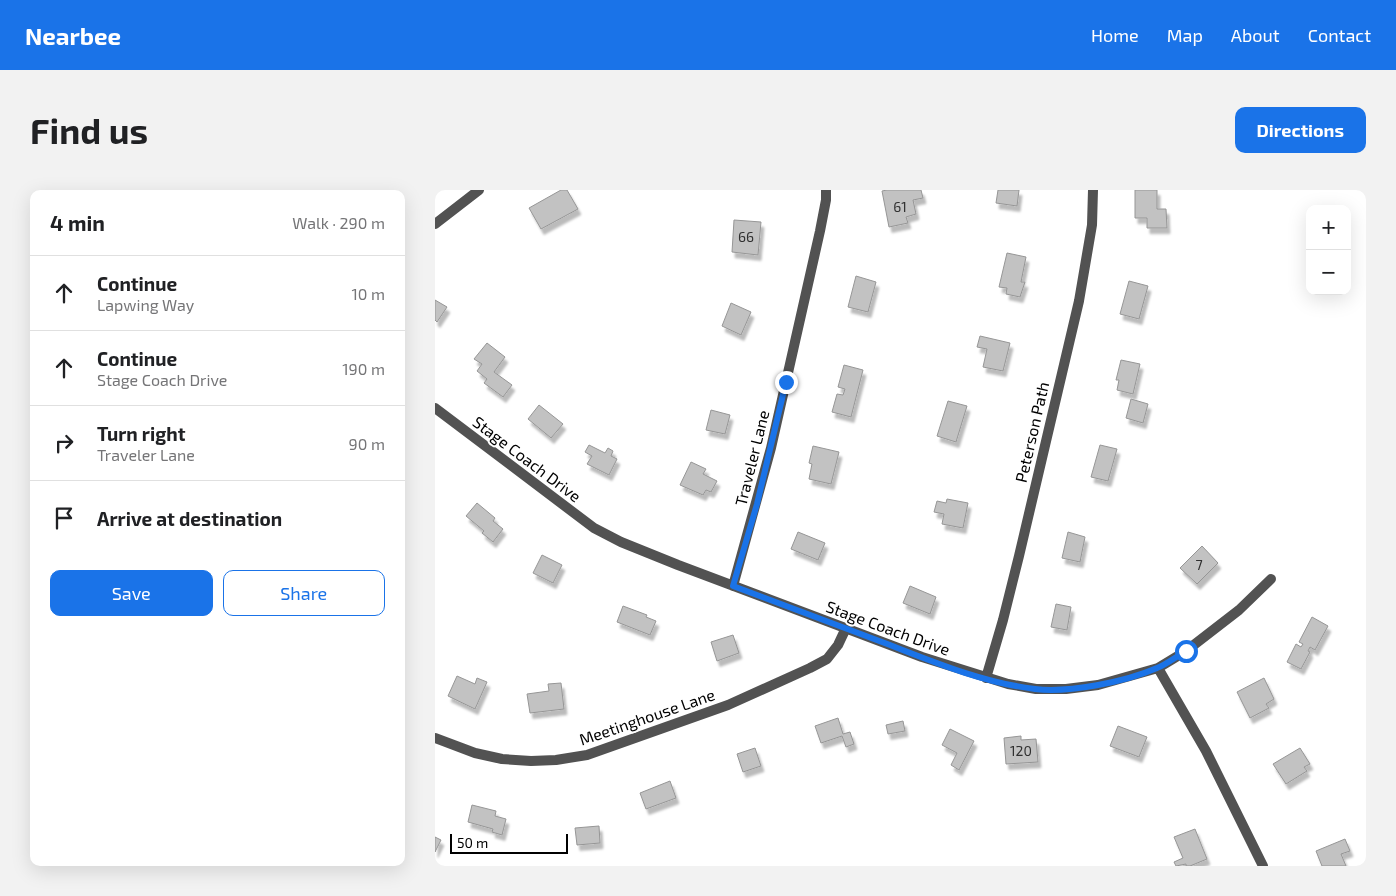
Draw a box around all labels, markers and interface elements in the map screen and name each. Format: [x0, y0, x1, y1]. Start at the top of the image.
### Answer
text: Nearbee [25, 21, 121, 50]
text: Home [1091, 24, 1139, 46]
text: Map [1167, 24, 1203, 46]
text: About [1231, 24, 1280, 46]
text: Contact [1308, 24, 1371, 46]
button: Directions [1235, 107, 1366, 153]
text: Find us [30, 109, 148, 151]
house number: 61 [893, 198, 907, 215]
map controls [1306, 205, 1351, 295]
button: + [1306, 205, 1351, 250]
text: 4 min [50, 210, 105, 235]
text: Walk · 290 m [292, 213, 385, 232]
house number: 66 [738, 228, 754, 245]
button: − [1306, 250, 1351, 295]
text: Continue [97, 272, 177, 295]
icon: ahead [50, 279, 78, 307]
text: 10 m [351, 284, 385, 303]
text: Lapwing Way [97, 295, 194, 314]
text: Continue [97, 347, 177, 370]
icon: ahead [50, 354, 78, 382]
text: 190 m [342, 359, 385, 378]
text: Stage Coach Drive [97, 370, 227, 389]
route end [775, 371, 798, 394]
street label: Peterson Path [1011, 380, 1052, 484]
street label: Traveler Lane [730, 408, 773, 508]
street label: Stage Coach Drive [469, 412, 585, 505]
text: Turn right [97, 422, 185, 445]
icon: right [50, 429, 78, 457]
text: 90 m [349, 434, 385, 453]
text: Traveler Lane [97, 445, 195, 464]
icon: arrive [50, 504, 78, 532]
text: Arrive at destination [97, 507, 282, 530]
house number: 7 [1195, 556, 1203, 573]
button: Save [50, 570, 213, 616]
button: Share [223, 570, 385, 616]
street label: Stage Coach Drive [824, 596, 953, 659]
route start [1175, 640, 1198, 663]
street label: Meetinghouse Lane [577, 684, 717, 749]
house number: 120 [1010, 742, 1032, 759]
scale bar [450, 831, 567, 854]
text: 50 m [457, 834, 488, 851]

